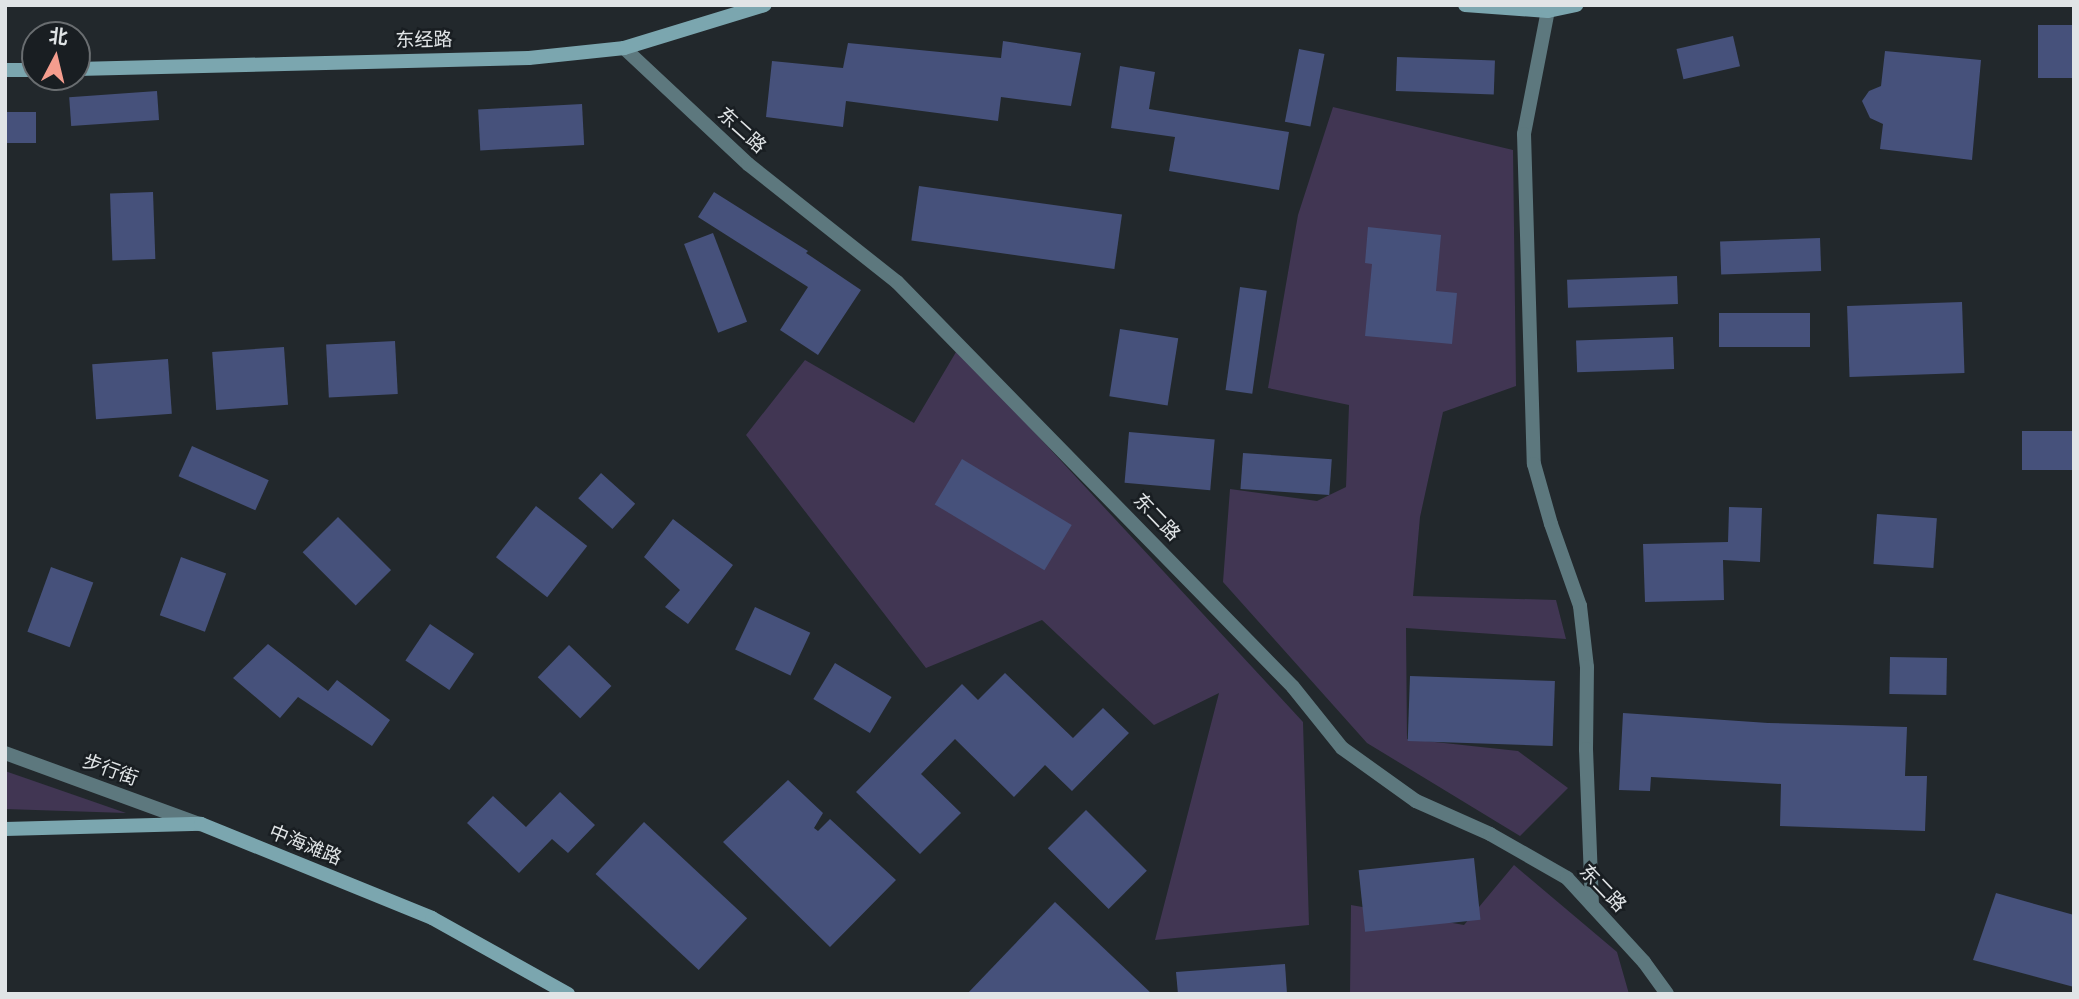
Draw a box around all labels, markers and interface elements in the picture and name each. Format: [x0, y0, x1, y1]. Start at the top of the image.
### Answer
north arrow [21, 21, 91, 91]
text: 北 [47, 24, 69, 50]
street label: 东经路 [395, 29, 453, 53]
street label: 东二路 [712, 103, 770, 159]
street label: 东二路 [1128, 490, 1184, 546]
street label: 步行街 [79, 751, 141, 791]
street label: 中海滩路 [265, 821, 345, 871]
street label: 东二路 [1574, 861, 1630, 917]

